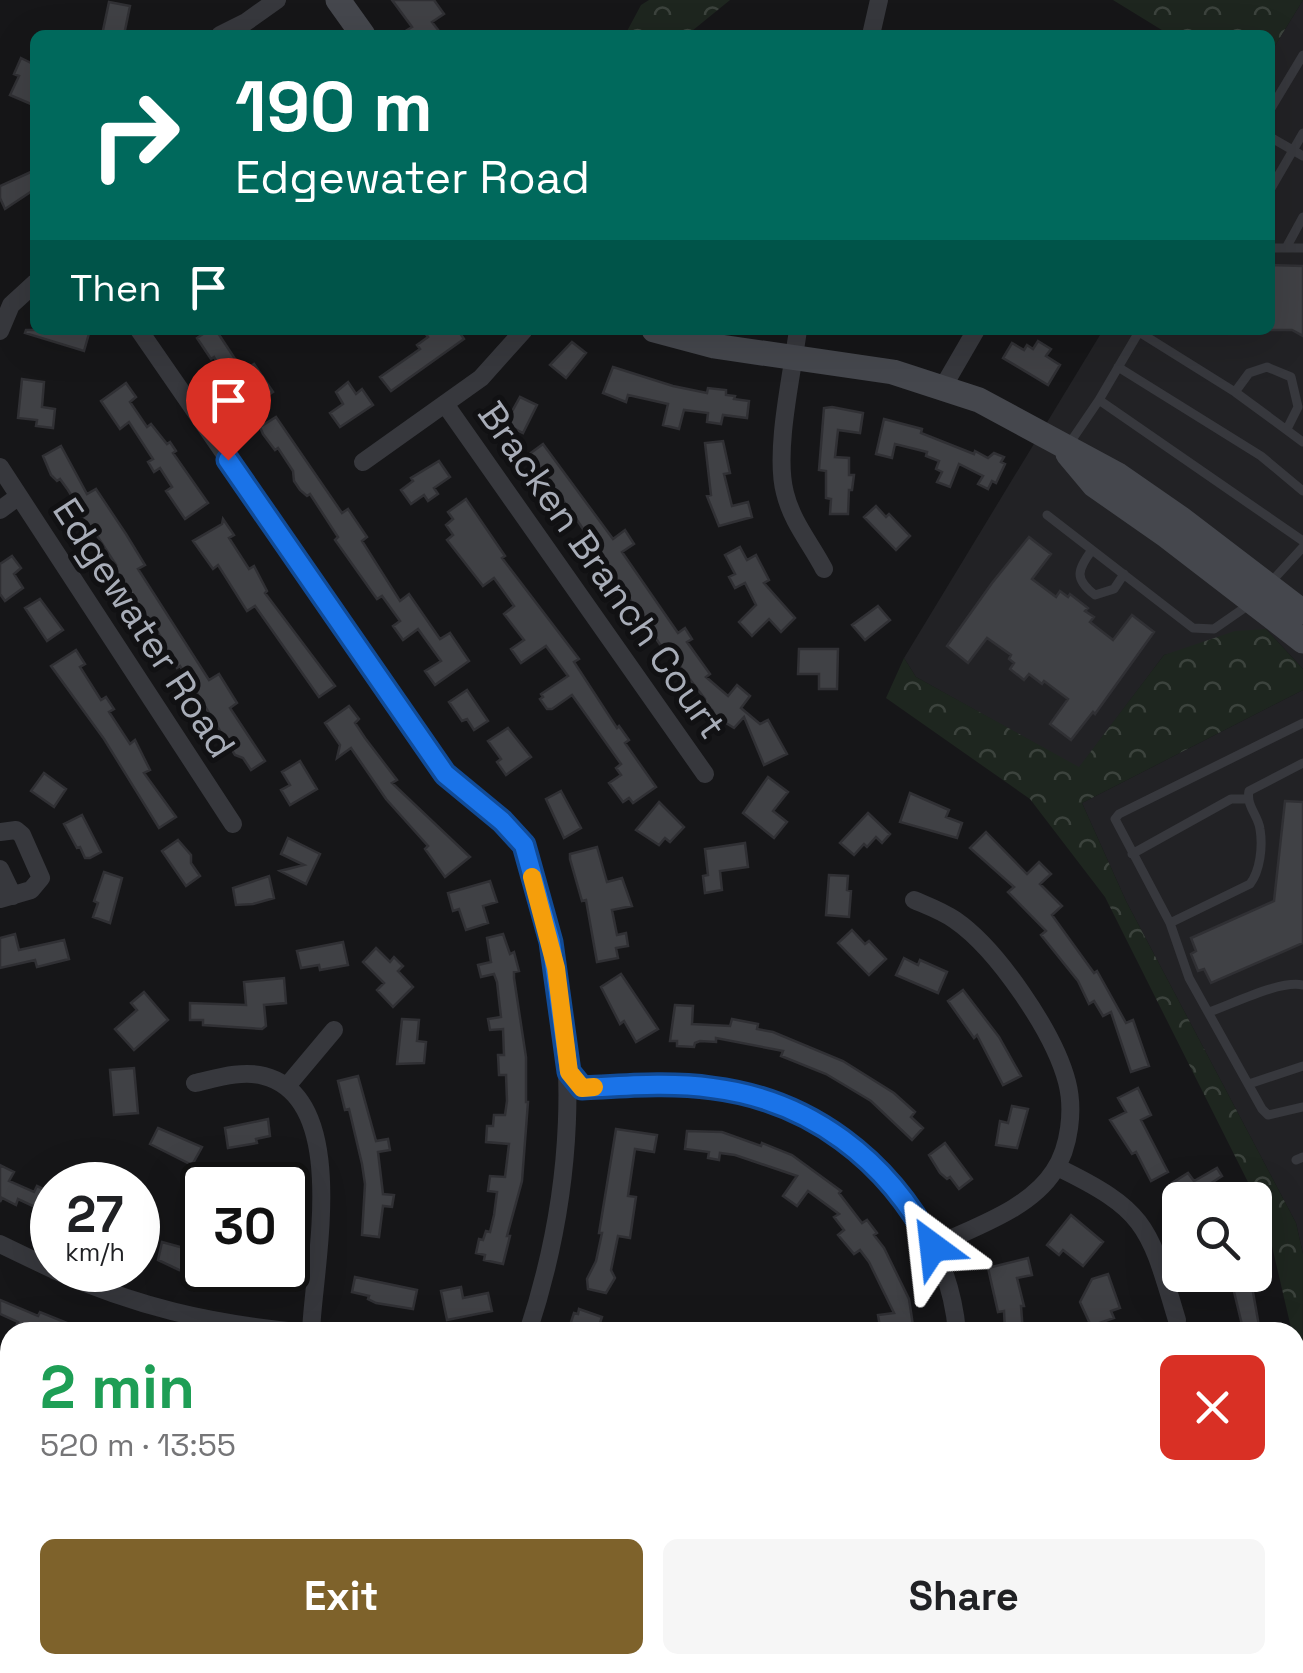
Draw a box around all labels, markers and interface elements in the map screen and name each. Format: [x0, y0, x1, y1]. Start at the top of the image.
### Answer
text: 190 m [235, 62, 433, 151]
icon: right [70, 70, 200, 200]
text: Edgewater Road [235, 149, 590, 206]
icon: arrive [181, 260, 236, 315]
text: Then [70, 264, 161, 312]
pin [186, 358, 271, 461]
icon: arrive [201, 373, 256, 428]
street label: Bracken Branch Court [467, 392, 737, 748]
street label: Edgewater Road [42, 489, 246, 767]
speed limit sign: 30 [180, 1162, 310, 1292]
map controls [1162, 1182, 1272, 1292]
button: search [1162, 1182, 1272, 1292]
text: 27 [67, 1183, 123, 1247]
position arrow [881, 1195, 985, 1299]
text: km/h [65, 1236, 125, 1268]
text: 2 min [40, 1349, 195, 1426]
button: close [1160, 1355, 1265, 1460]
text: 520 m · 13:55 [40, 1425, 236, 1465]
button: Exit [40, 1539, 643, 1654]
button: Share [663, 1539, 1265, 1654]

